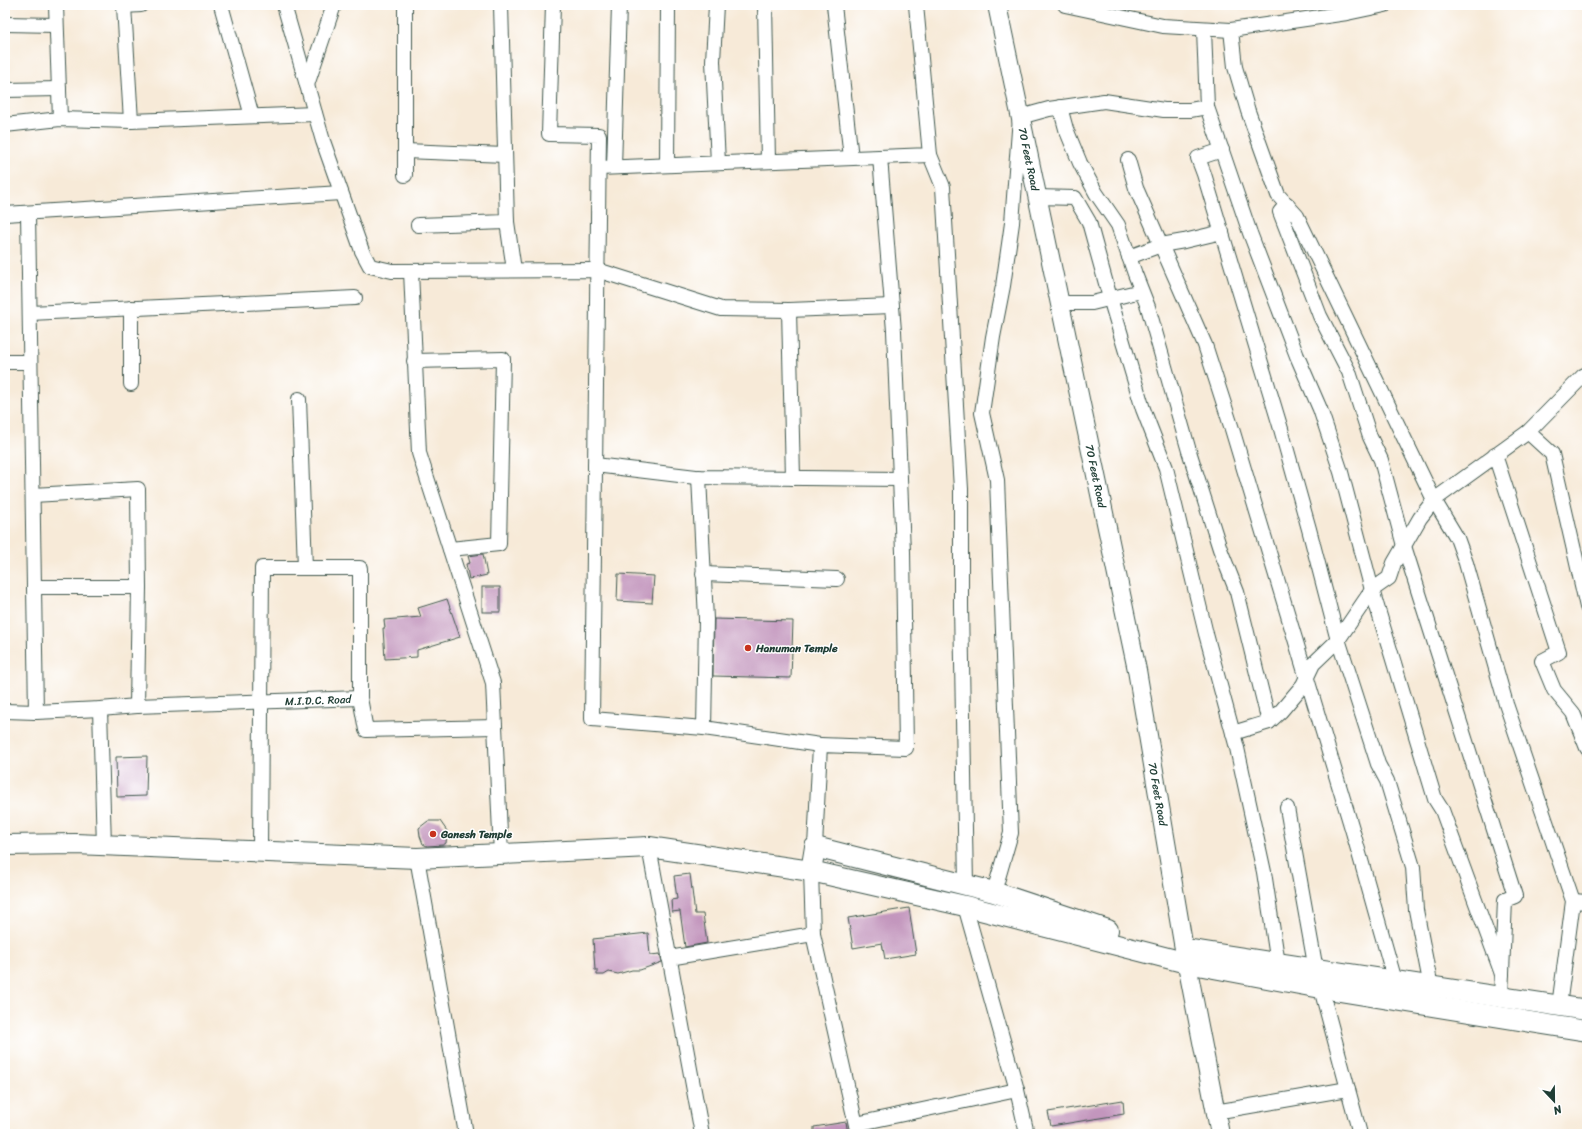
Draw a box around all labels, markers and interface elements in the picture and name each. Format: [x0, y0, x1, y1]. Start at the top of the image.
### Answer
street label: 70 Feet Road [1013, 126, 1045, 194]
street label: 70 Feet Road [1080, 443, 1112, 511]
place label: Hanuman Temple [755, 639, 838, 658]
marker: Hanuman Temple [743, 643, 753, 653]
street label: M.I.D.C. Road [285, 690, 353, 711]
street label: 70 Feet Road [1143, 761, 1173, 829]
place label: Ganesh Temple [440, 825, 512, 844]
marker: Ganesh Temple [428, 829, 438, 839]
north arrow [1534, 1081, 1574, 1121]
text: N [1550, 1099, 1566, 1120]

